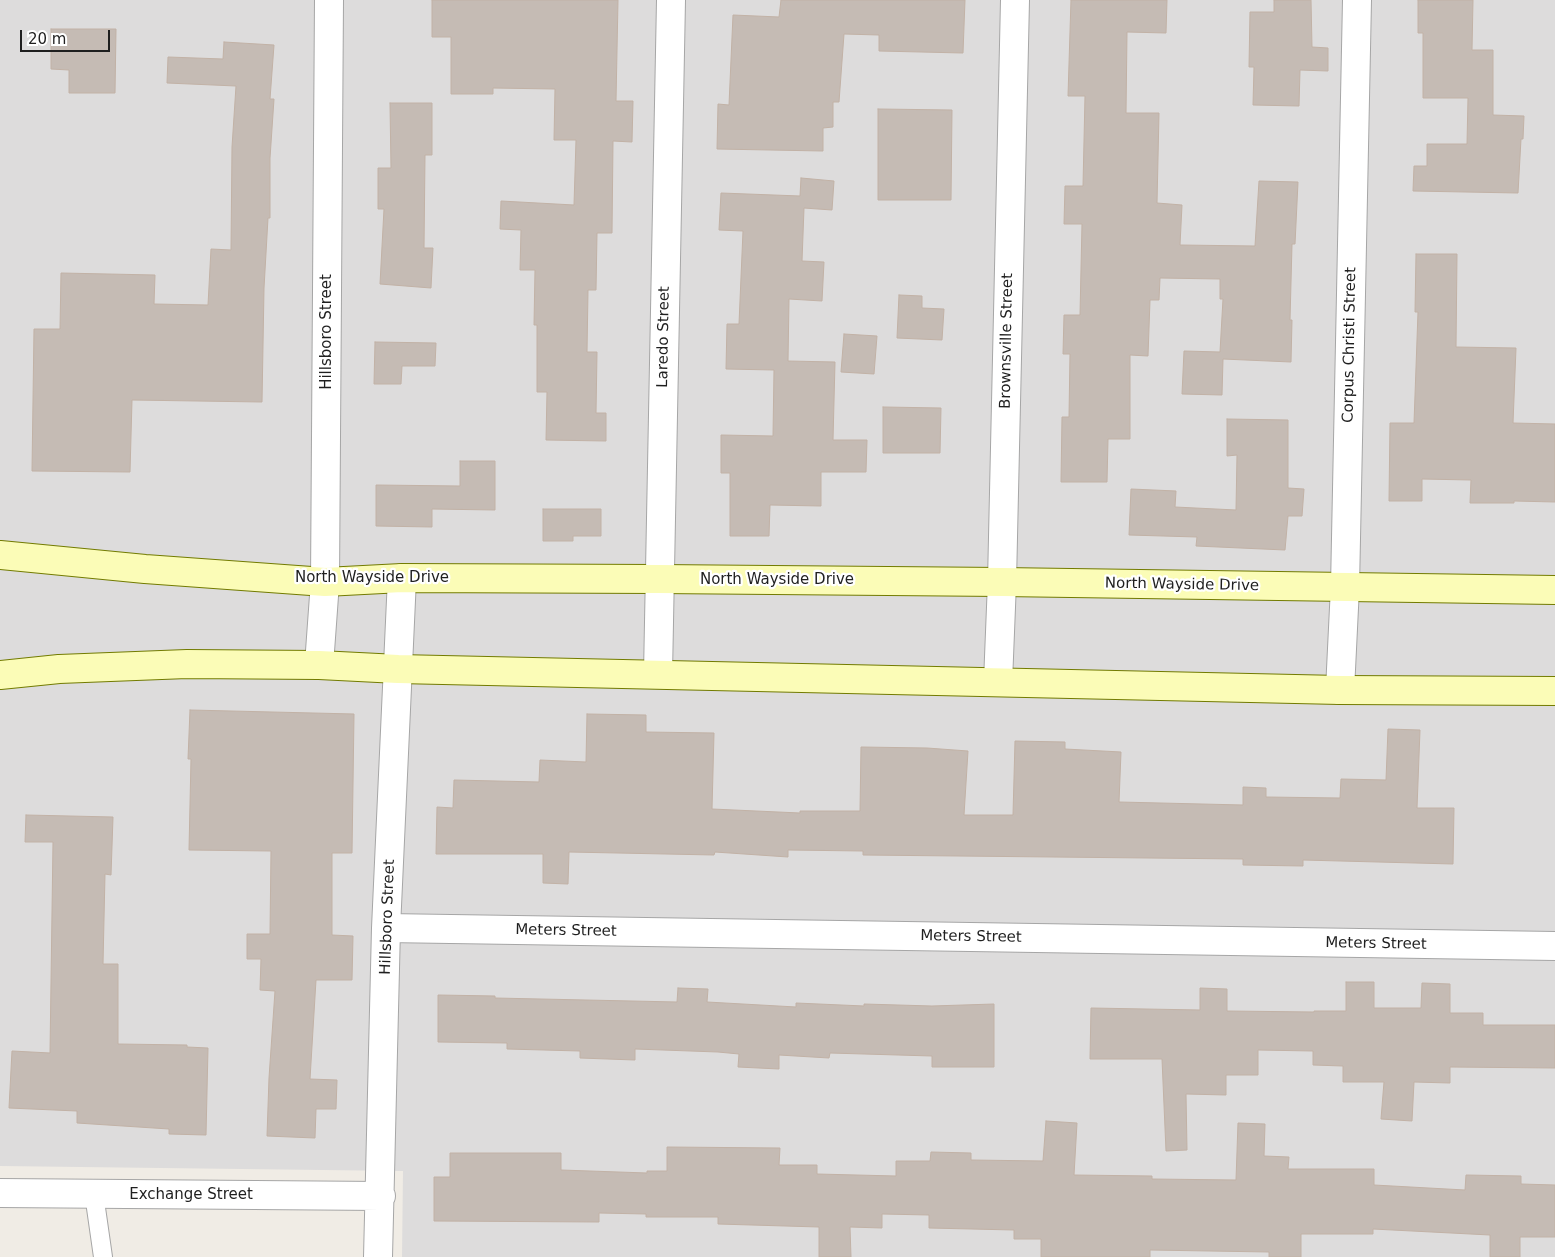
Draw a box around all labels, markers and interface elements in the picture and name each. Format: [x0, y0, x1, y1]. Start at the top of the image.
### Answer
scale bar [22, 20, 112, 52]
text: 20 m [28, 30, 66, 48]
street label: Corpus Christi Street [1340, 267, 1360, 423]
street label: Brownsville Street [997, 273, 1017, 409]
street label: Hillsboro Street [318, 274, 336, 390]
street label: Laredo Street [654, 286, 674, 388]
street label: North Wayside Drive [295, 569, 449, 587]
street label: North Wayside Drive [700, 571, 854, 589]
street label: North Wayside Drive [1105, 575, 1259, 595]
street label: Hillsboro Street [377, 859, 399, 975]
street label: Meters Street [515, 921, 617, 941]
street label: Meters Street [920, 927, 1022, 947]
street label: Meters Street [1325, 934, 1427, 954]
street label: Exchange Street [129, 1186, 253, 1204]

